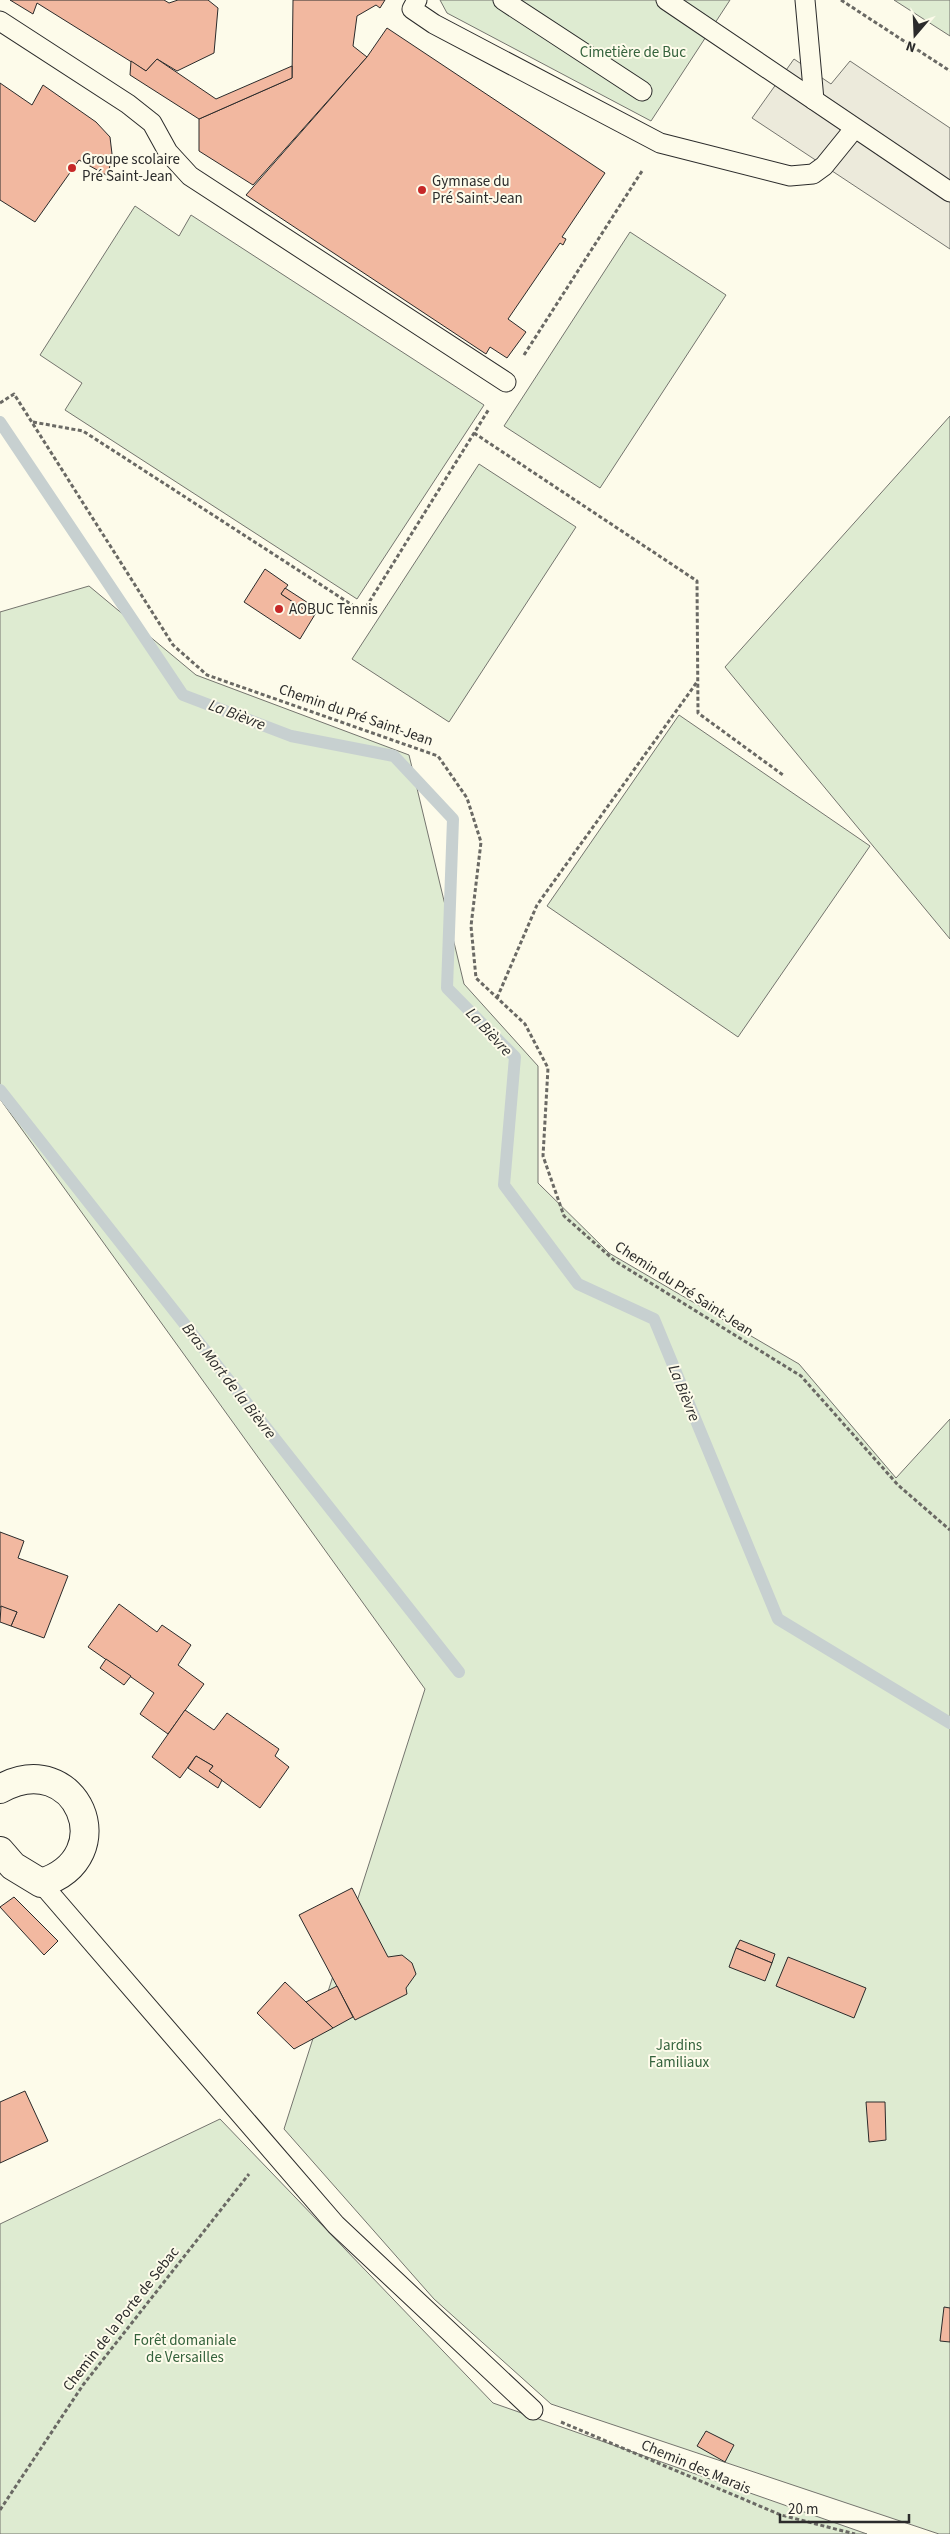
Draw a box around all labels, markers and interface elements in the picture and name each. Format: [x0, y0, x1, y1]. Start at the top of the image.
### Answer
north arrow [890, 10, 940, 60]
text: N [903, 35, 919, 57]
park label: Cimetière de Buc [580, 42, 686, 63]
place label: Groupe scolaire Pré Saint-Jean [82, 149, 180, 187]
marker: Groupe scolaire Pré Saint-Jean [66, 162, 78, 174]
place label: Gymnase du Pré Saint-Jean [432, 171, 523, 209]
marker: Gymnase du Pré Saint-Jean [416, 184, 428, 196]
place label: AOBUC Tennis [289, 599, 378, 620]
marker: AOBUC Tennis [273, 603, 285, 615]
street label: Chemin du Pré Saint-Jean [276, 679, 436, 751]
water label: La Bièvre [205, 694, 269, 736]
water label: La Bièvre [461, 1003, 518, 1061]
street label: Chemin du Pré Saint-Jean [610, 1236, 758, 1342]
water label: Bras Mort de la Bièvre [177, 1318, 281, 1444]
water label: La Bièvre [663, 1361, 705, 1425]
park label: Jardins Familiaux [649, 2035, 710, 2073]
street label: Chemin de la Porte de Sebac [58, 2242, 184, 2396]
park label: Forêt domaniale de Versailles [134, 2330, 236, 2368]
street label: Chemin des Marais [638, 2434, 754, 2500]
scale bar [780, 2492, 909, 2524]
text: 20 m [788, 2499, 818, 2520]

